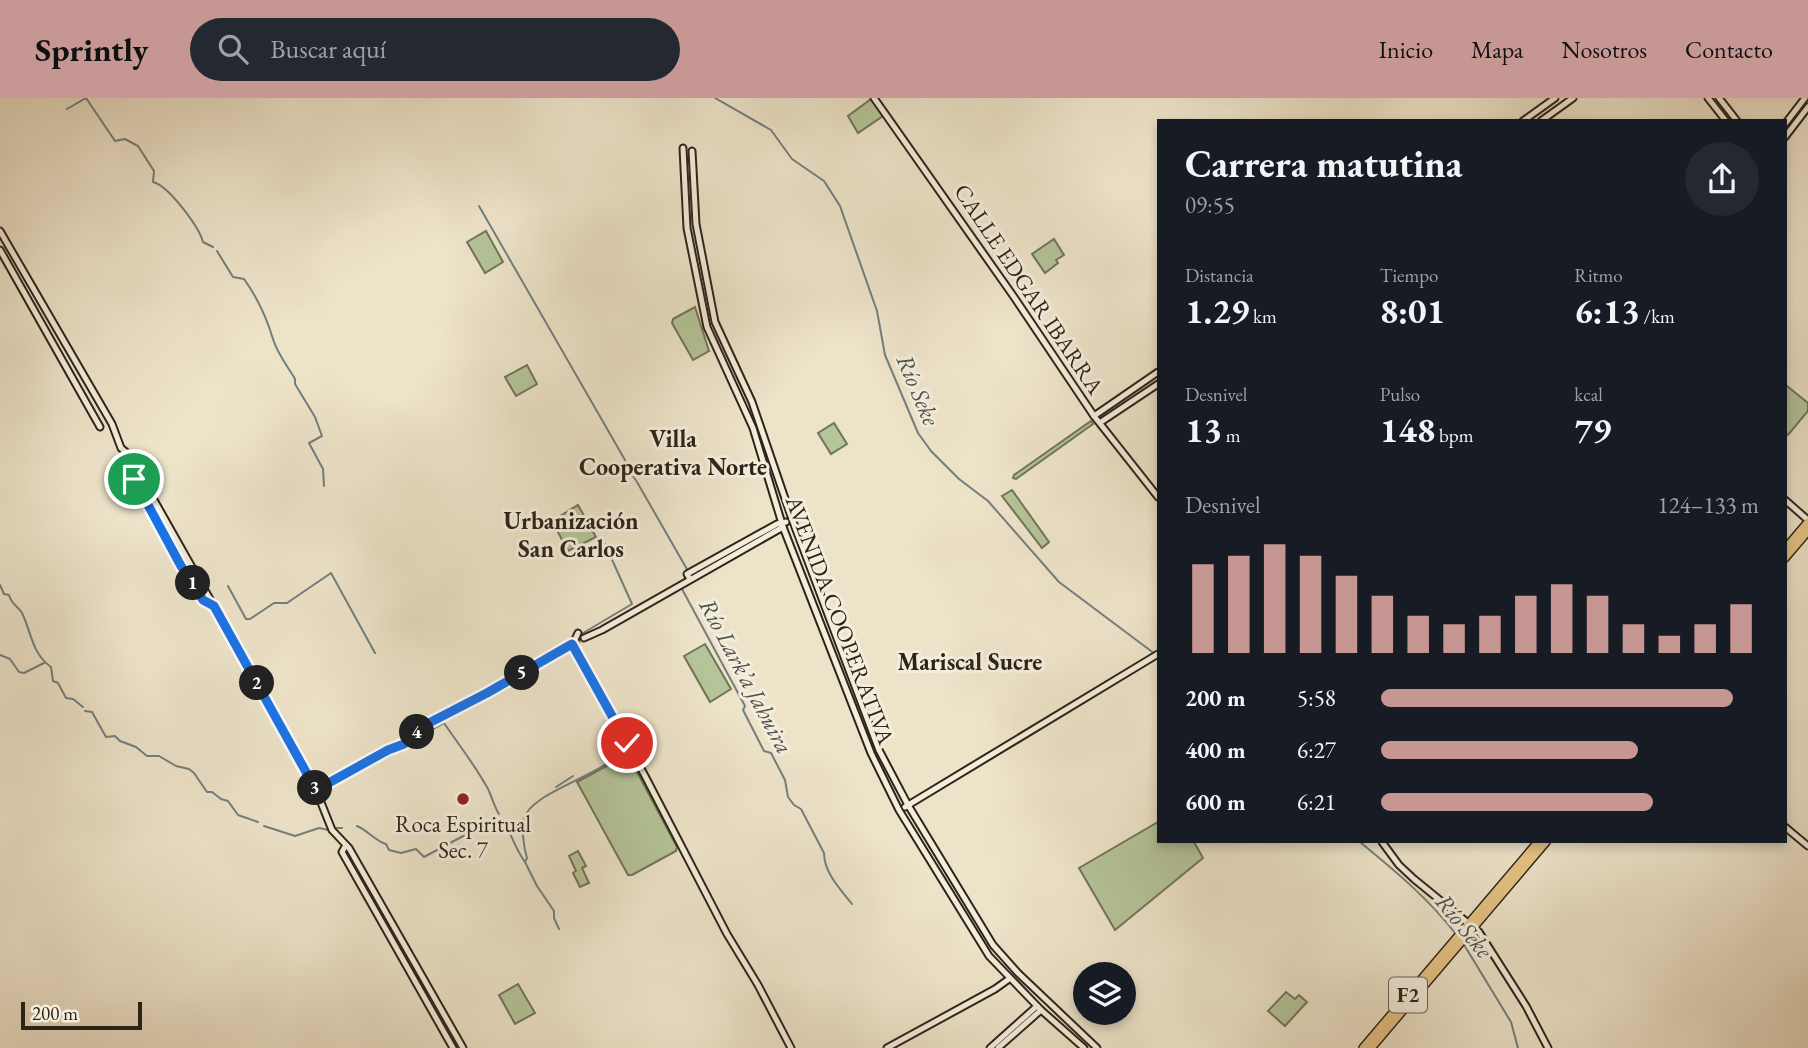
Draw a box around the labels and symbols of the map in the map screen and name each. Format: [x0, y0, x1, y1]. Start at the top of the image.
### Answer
street label: CALLE EDGAR IBARRA [947, 178, 1111, 401]
water label: Río Seke [890, 349, 948, 431]
district label: Villa Cooperativa Norte [579, 423, 767, 482]
pin [104, 449, 164, 509]
street label: AVENIDA COOPERATIVA [778, 490, 902, 750]
district label: Urbanización San Carlos [503, 505, 639, 564]
pin: 1 [176, 566, 210, 601]
water label: Río Lark’a Jahuira [692, 593, 800, 759]
district label: Mariscal Sucre [898, 646, 1042, 677]
pin: 5 [504, 656, 540, 690]
pin: 2 [240, 666, 274, 700]
pin [597, 713, 657, 773]
pin: 4 [400, 714, 434, 750]
pin: 3 [298, 770, 332, 806]
marker: Roca Espiritual Sec. 7 [455, 791, 471, 807]
place label: Roca Espiritual Sec. 7 [395, 809, 531, 865]
water label: Río Seke [1429, 887, 1501, 965]
road number: F2 [1389, 978, 1427, 1012]
scale bar [21, 999, 142, 1031]

